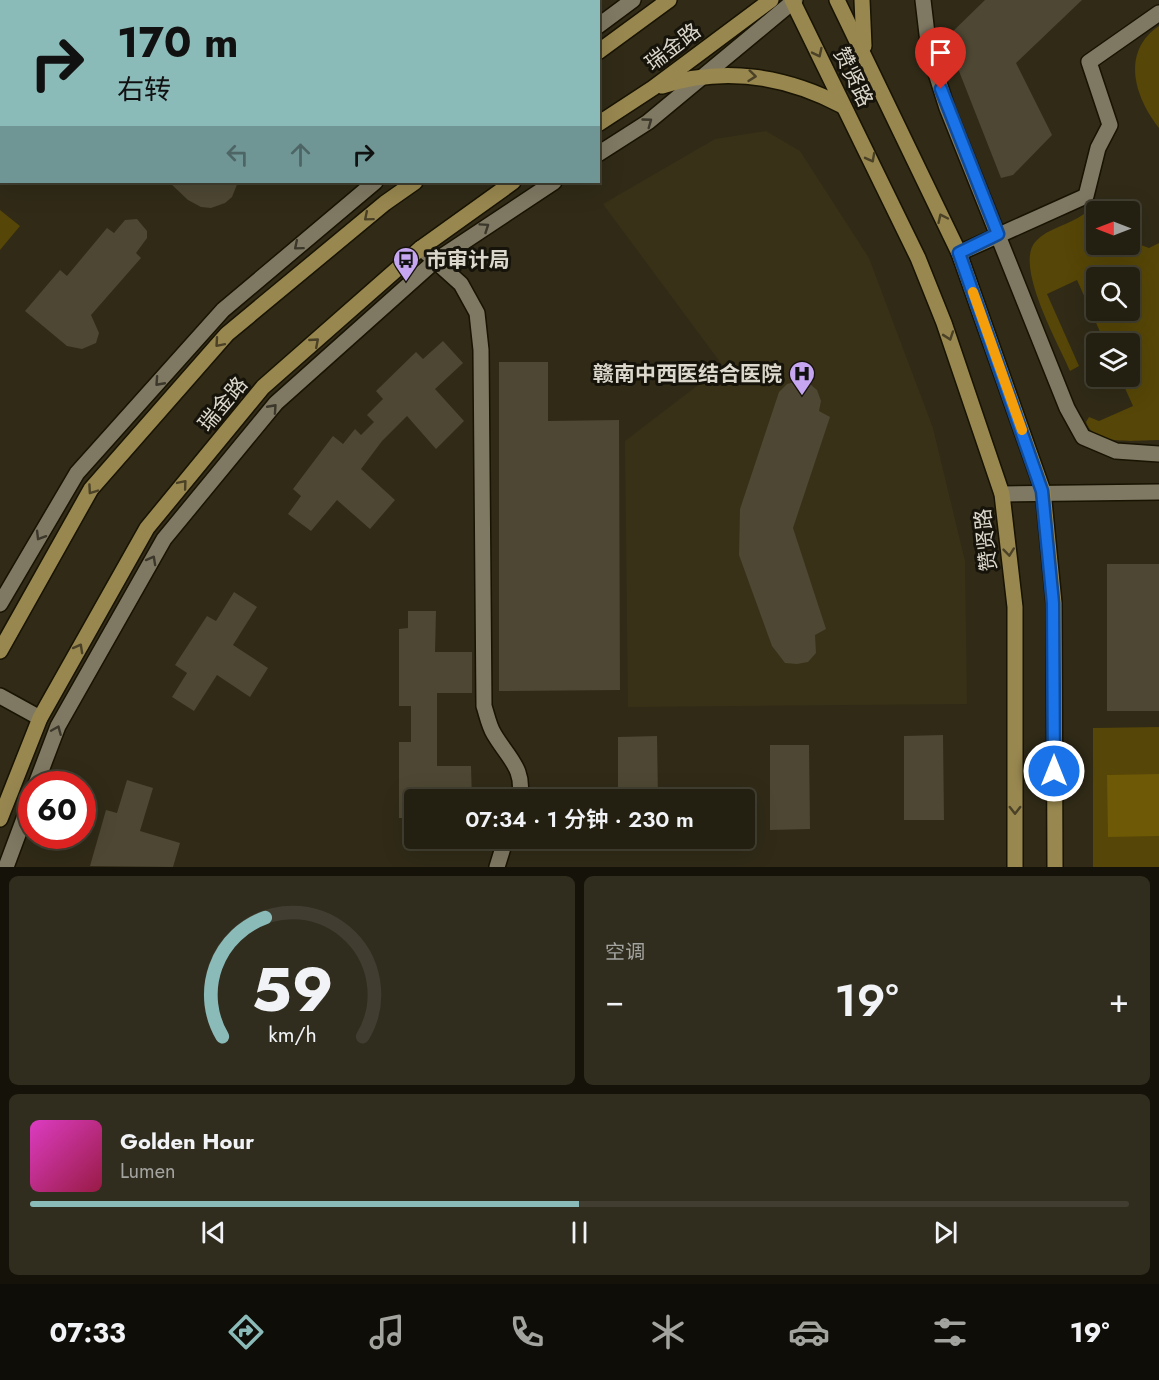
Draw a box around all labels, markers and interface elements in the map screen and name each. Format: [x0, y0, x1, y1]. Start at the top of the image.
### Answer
text: 170 m [117, 12, 239, 73]
street label: 瑞金路 [639, 16, 707, 78]
icon: right [18, 24, 96, 102]
pin [915, 27, 966, 89]
icon: arrive [924, 36, 957, 69]
street label: 赞贤路 [826, 42, 880, 112]
one-way arrow [810, 46, 822, 57]
one-way arrow [747, 69, 756, 82]
text: 右转 [117, 70, 171, 109]
one-way arrow [641, 118, 652, 129]
icon: left [221, 138, 254, 171]
icon: ahead [284, 138, 317, 171]
icon: right [347, 138, 380, 171]
one-way arrow [864, 152, 875, 162]
north arrow [1086, 201, 1140, 255]
map controls [1086, 201, 1140, 387]
one-way arrow [364, 210, 375, 221]
one-way arrow [937, 214, 949, 225]
one-way arrow [479, 223, 490, 234]
one-way arrow [294, 239, 305, 250]
bus stop icon: 市审计局 [391, 245, 421, 283]
place label: 市审计局 [426, 245, 510, 275]
button: search [1086, 267, 1140, 321]
one-way arrow [942, 330, 954, 341]
button: layers [1086, 333, 1140, 387]
one-way arrow [215, 336, 226, 347]
one-way arrow [308, 338, 319, 349]
place label: 赣南中西医结合医院 [593, 359, 782, 389]
hospital icon: 赣南中西医结合医院 [787, 359, 817, 397]
street label: 瑞金路 [191, 370, 255, 438]
one-way arrow [155, 375, 166, 386]
one-way arrow [266, 404, 277, 414]
one-way arrow [176, 480, 187, 491]
one-way arrow [88, 484, 99, 495]
street label: 赞贤路 [968, 507, 1004, 573]
one-way arrow [36, 530, 48, 540]
one-way arrow [1002, 547, 1015, 556]
one-way arrow [145, 556, 156, 566]
one-way arrow [72, 644, 83, 654]
one-way arrow [50, 725, 62, 736]
position arrow [1022, 739, 1086, 803]
speed limit sign: 60 [18, 771, 96, 849]
text: 07:34 · 1 分钟 · 230 m [465, 803, 694, 835]
one-way arrow [1009, 805, 1021, 814]
text: 空调 [605, 938, 645, 967]
text: 59 [251, 944, 333, 1034]
text: 19° [835, 968, 899, 1033]
text: − [605, 977, 624, 1024]
text: + [1109, 977, 1129, 1024]
text: km/h [268, 1020, 316, 1051]
text: Golden Hour [120, 1125, 254, 1157]
text: Lumen [120, 1157, 176, 1186]
icon: previous [197, 1216, 230, 1249]
icon: pause [563, 1216, 596, 1249]
icon: next [929, 1216, 962, 1249]
icon: directions [225, 1311, 267, 1353]
icon: music [366, 1311, 408, 1353]
icon: phone [506, 1311, 548, 1353]
icon: climate [647, 1311, 689, 1353]
icon: car [788, 1311, 830, 1353]
icon: filters [929, 1311, 971, 1353]
text: 07:33 [49, 1313, 126, 1352]
text: 19° [1070, 1313, 1110, 1352]

